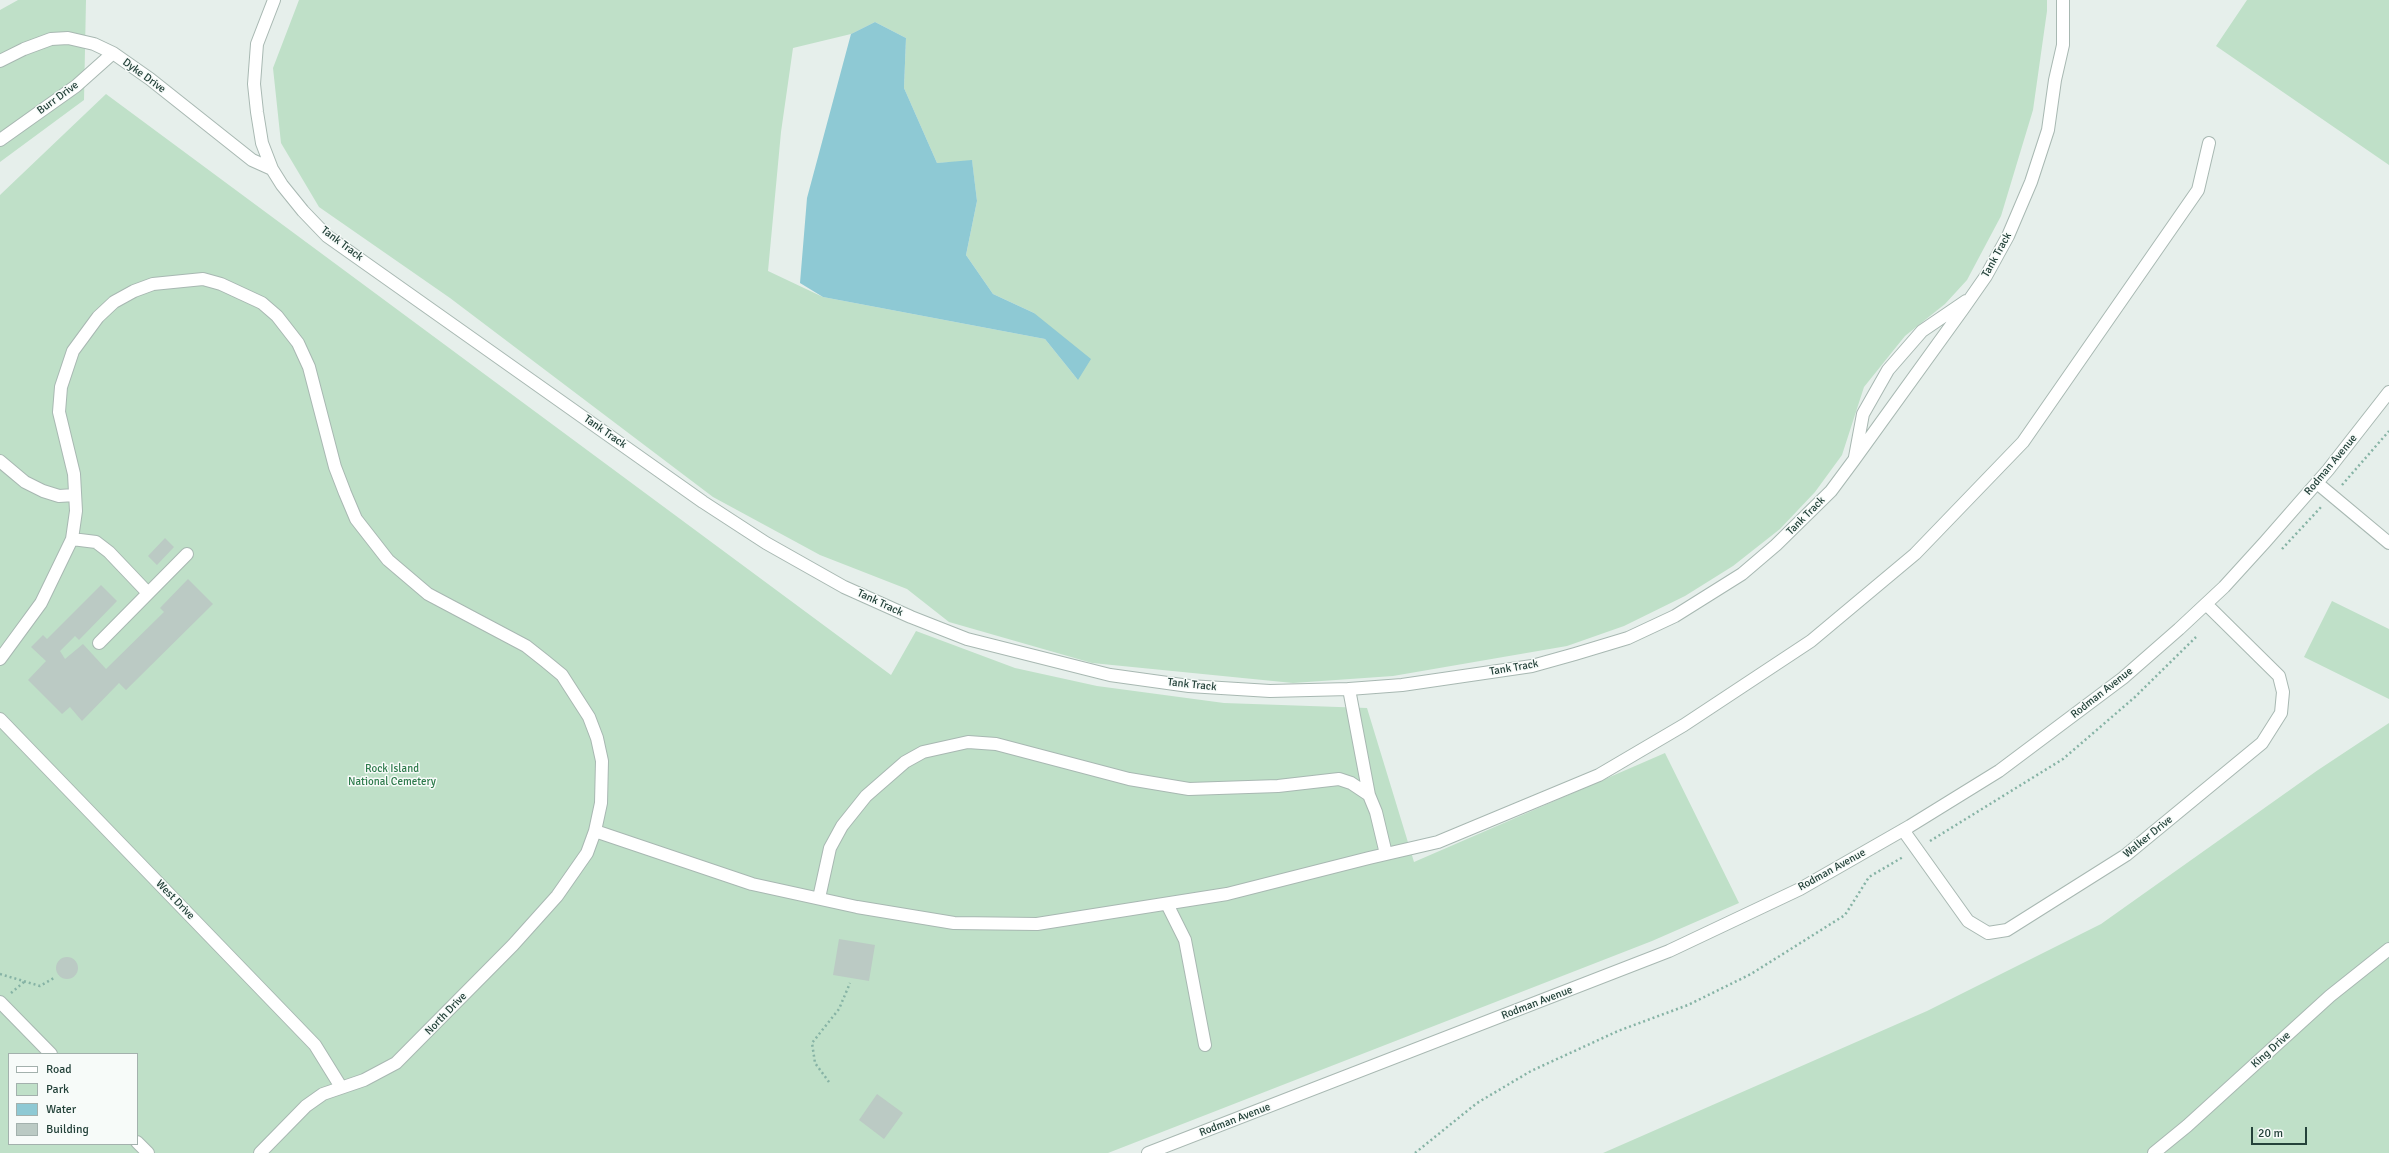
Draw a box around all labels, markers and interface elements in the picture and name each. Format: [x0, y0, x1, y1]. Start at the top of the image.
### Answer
street label: Dyke Drive [120, 56, 168, 96]
street label: Burr Drive [35, 79, 81, 117]
street label: Tank Track [318, 224, 366, 264]
street label: Tank Track [1979, 230, 2015, 280]
street label: Tank Track [581, 412, 629, 452]
street label: Rodman Avenue [2302, 432, 2360, 498]
street label: Tank Track [1784, 494, 1828, 538]
street label: Tank Track [855, 587, 905, 619]
street label: Tank Track [1489, 657, 1539, 679]
street label: Rodman Avenue [2068, 665, 2136, 721]
street label: Tank Track [1167, 676, 1217, 694]
park label: Rock Island National Cemetery [348, 762, 436, 788]
street label: Walker Drive [2121, 813, 2175, 861]
street label: Rodman Avenue [1796, 846, 1868, 894]
street label: West Drive [153, 877, 197, 923]
street label: Rodman Avenue [1500, 983, 1574, 1023]
street label: North Drive [422, 990, 470, 1038]
street label: King Drive [2249, 1029, 2293, 1071]
legend [8, 1053, 138, 1145]
text: Road [46, 1062, 72, 1077]
text: Park [46, 1082, 69, 1097]
street label: Rodman Avenue [1198, 1100, 1272, 1140]
text: Water [46, 1102, 76, 1117]
scale bar [2253, 1119, 2309, 1145]
text: Building [46, 1122, 89, 1137]
text: 20 m [2258, 1126, 2283, 1141]

